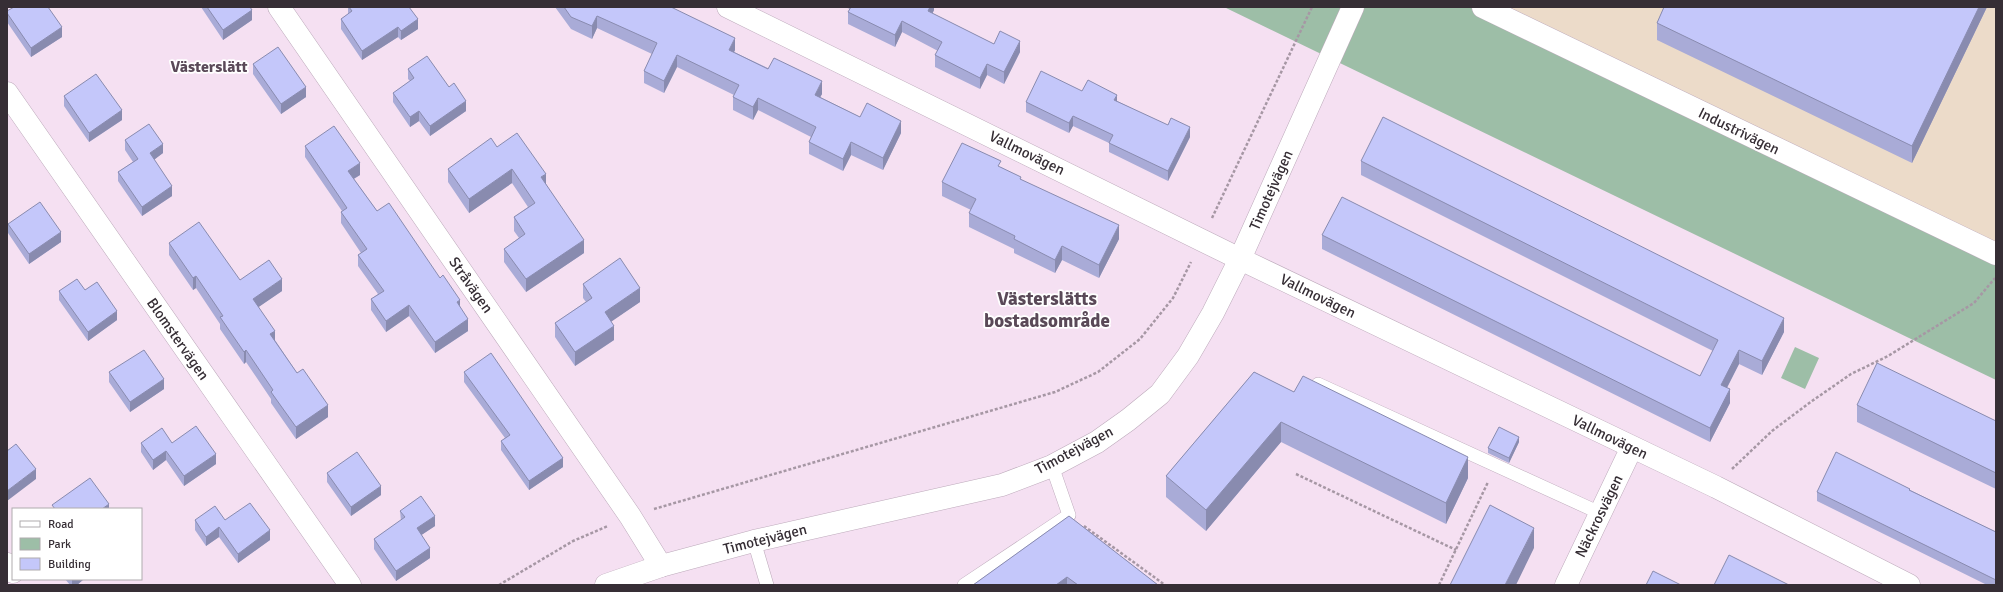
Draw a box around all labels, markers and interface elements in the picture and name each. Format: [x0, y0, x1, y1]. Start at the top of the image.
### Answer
district label: Västerslätt [171, 57, 247, 77]
street label: Industrivägen [1695, 104, 1783, 158]
street label: Vallmovägen [986, 127, 1068, 179]
street label: Timotejvägen [1245, 147, 1297, 233]
street label: Stråvägen [445, 253, 497, 317]
street label: Vallmovägen [1277, 270, 1359, 322]
district label: Västerslätts bostadsområde [984, 287, 1110, 333]
street label: Blomstervägen [143, 294, 213, 384]
street label: Vallmovägen [1569, 411, 1651, 463]
street label: Timotejvägen [1032, 422, 1116, 478]
street label: Näckrosvägen [1571, 472, 1627, 560]
legend [12, 508, 142, 580]
text: Road [48, 517, 74, 532]
street label: Timotejvägen [721, 520, 809, 558]
text: Park [48, 537, 71, 552]
text: Building [48, 557, 91, 572]

